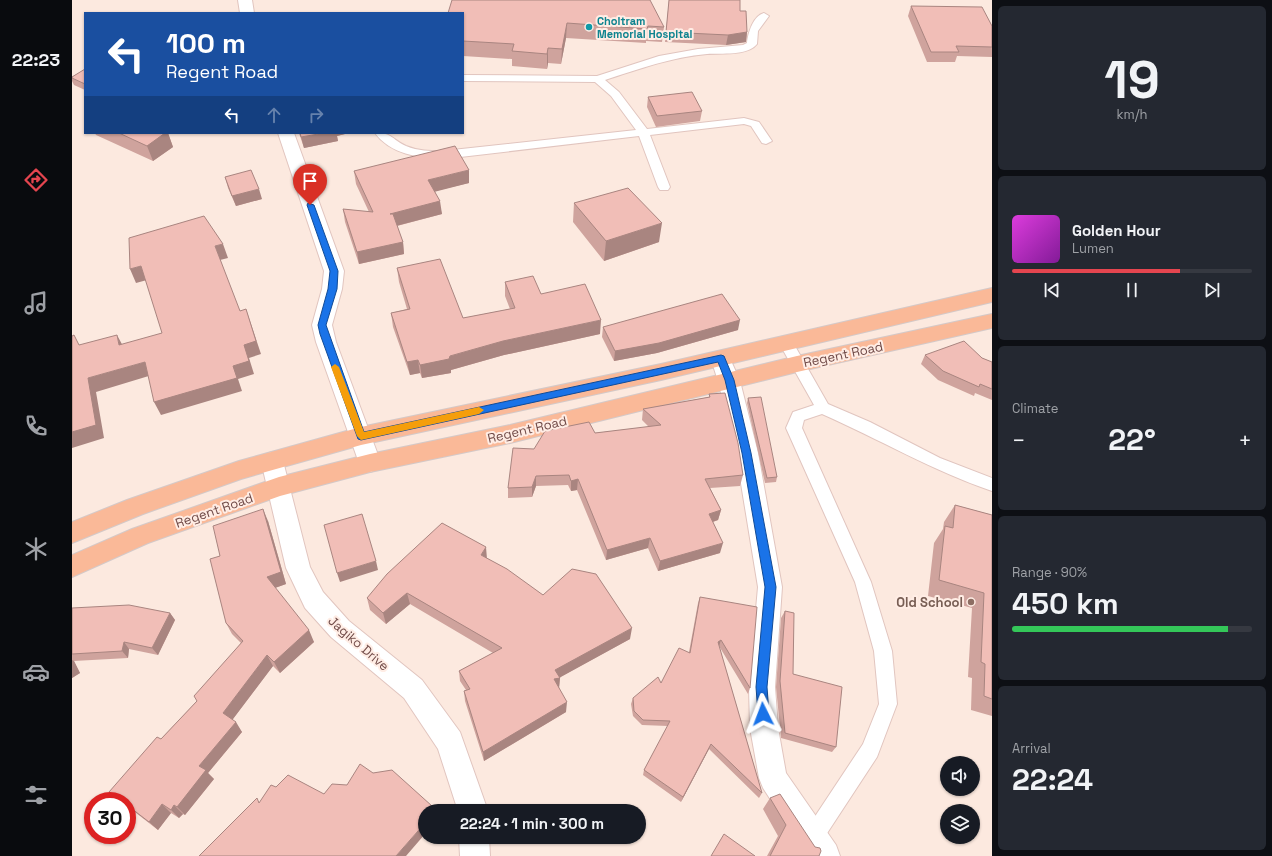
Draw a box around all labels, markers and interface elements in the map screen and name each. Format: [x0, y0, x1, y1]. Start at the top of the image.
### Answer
place label: Choitram Memorial Hospital [597, 14, 693, 41]
marker: Choitram Memorial Hospital [584, 22, 594, 32]
text: 100 m [166, 25, 246, 61]
icon: left [100, 28, 152, 80]
text: 19 [1104, 47, 1160, 113]
text: 22:23 [12, 48, 60, 71]
text: Regent Road [166, 60, 278, 83]
icon: left [221, 104, 243, 126]
icon: ahead [263, 104, 285, 126]
icon: right [305, 104, 327, 126]
text: km/h [1117, 106, 1147, 123]
pin [293, 164, 327, 205]
icon: directions [22, 166, 50, 194]
icon: arrive [299, 170, 321, 192]
text: Golden Hour [1072, 221, 1161, 240]
text: Lumen [1072, 240, 1114, 257]
icon: previous [1041, 279, 1063, 301]
icon: pause [1121, 279, 1143, 301]
icon: next [1201, 279, 1223, 301]
icon: music [22, 289, 50, 317]
street label: Regent Road [802, 338, 884, 371]
text: Climate [1012, 400, 1058, 417]
icon: phone [22, 412, 50, 440]
street label: Regent Road [486, 412, 568, 447]
text: 22° [1108, 420, 1156, 459]
text: − [1012, 426, 1026, 454]
text: + [1238, 426, 1252, 454]
street label: Regent Road [173, 489, 255, 532]
icon: climate [22, 535, 50, 563]
text: Range · 90% [1012, 564, 1087, 581]
text: 450 km [1012, 584, 1119, 623]
place label: Old School [896, 594, 963, 611]
marker: Old School [966, 597, 976, 607]
street label: Jagiko Drive [325, 612, 393, 675]
icon: car [22, 658, 50, 686]
position arrow [742, 693, 784, 735]
text: Arrival [1012, 740, 1051, 757]
map controls [940, 756, 980, 844]
button: sound [940, 756, 980, 796]
text: 22:24 [1012, 760, 1093, 799]
icon: filters [22, 781, 50, 809]
speed limit sign: 30 [84, 792, 136, 844]
button: layers [940, 804, 980, 844]
text: 22:24 · 1 min · 300 m [460, 814, 604, 833]

